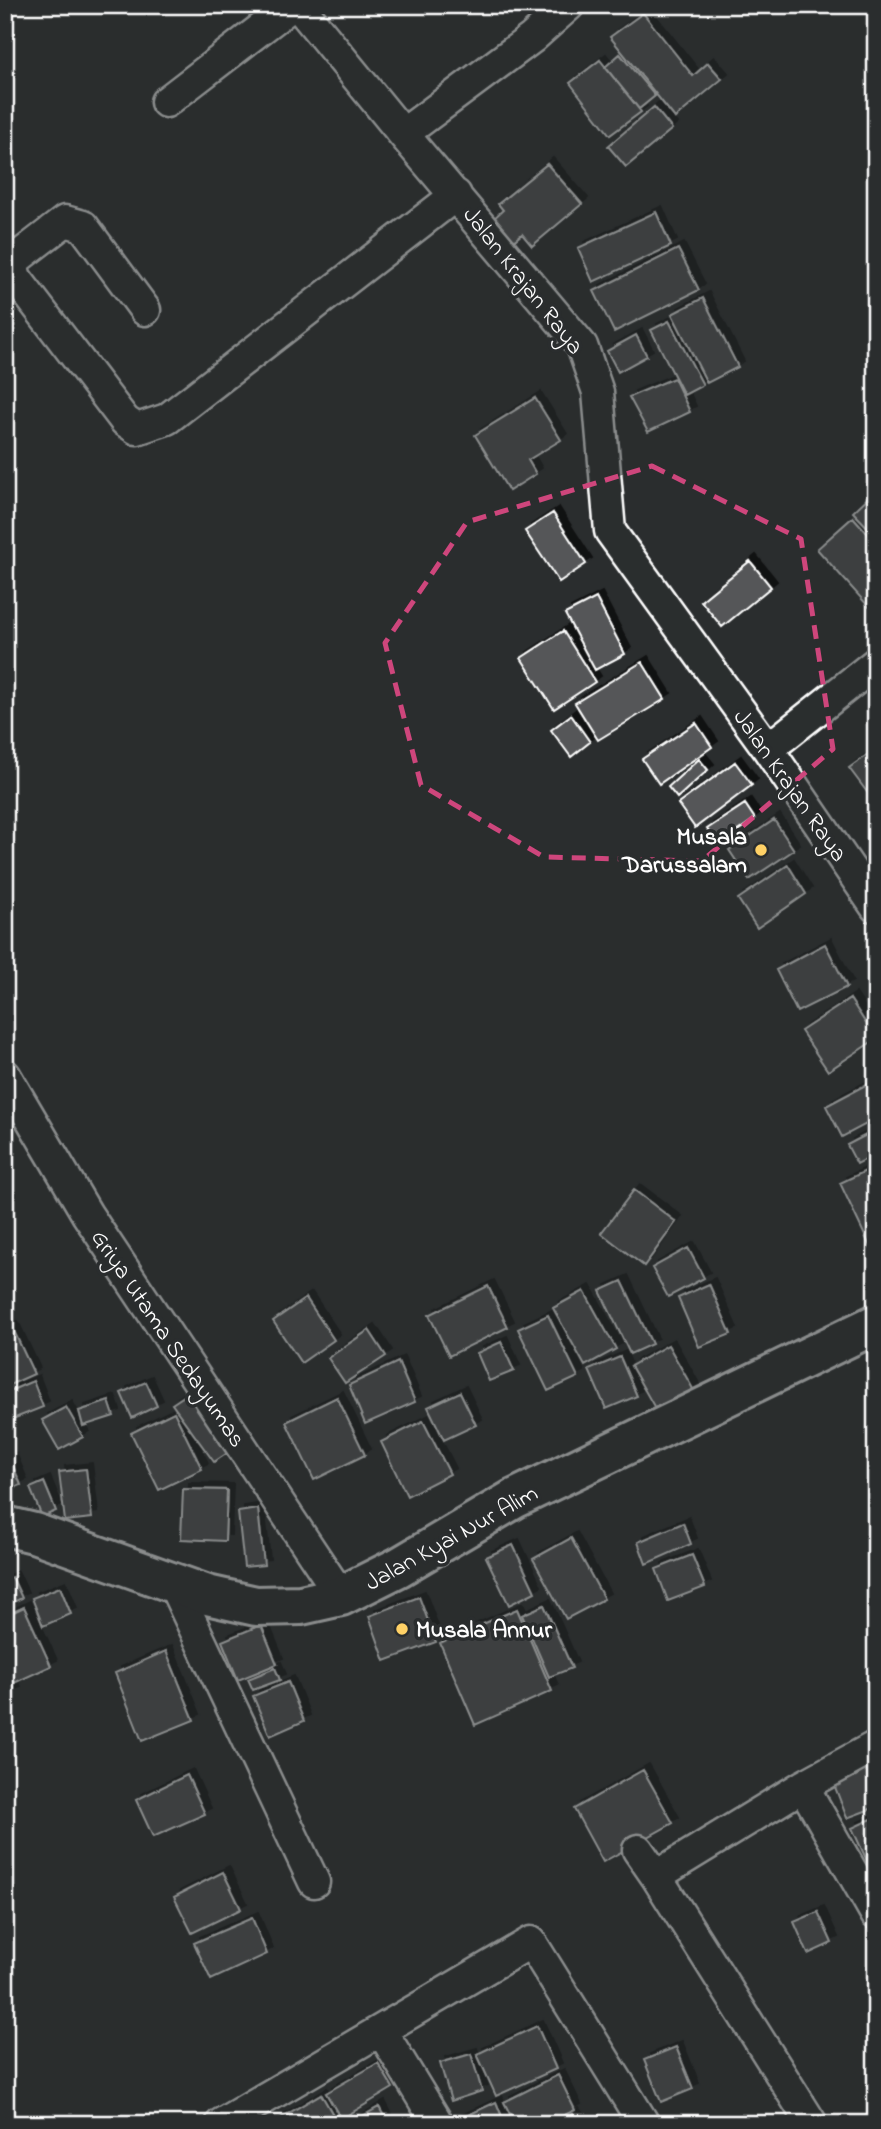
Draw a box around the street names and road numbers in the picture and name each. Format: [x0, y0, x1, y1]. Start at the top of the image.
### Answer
street label: Jalan Krajan Raya [452, 200, 591, 364]
street label: Jalan Krajan Raya [722, 703, 855, 871]
street label: Griya Utama Sedayumas [80, 1223, 253, 1456]
street label: Jalan Kyai Nur Alim [359, 1477, 546, 1602]

